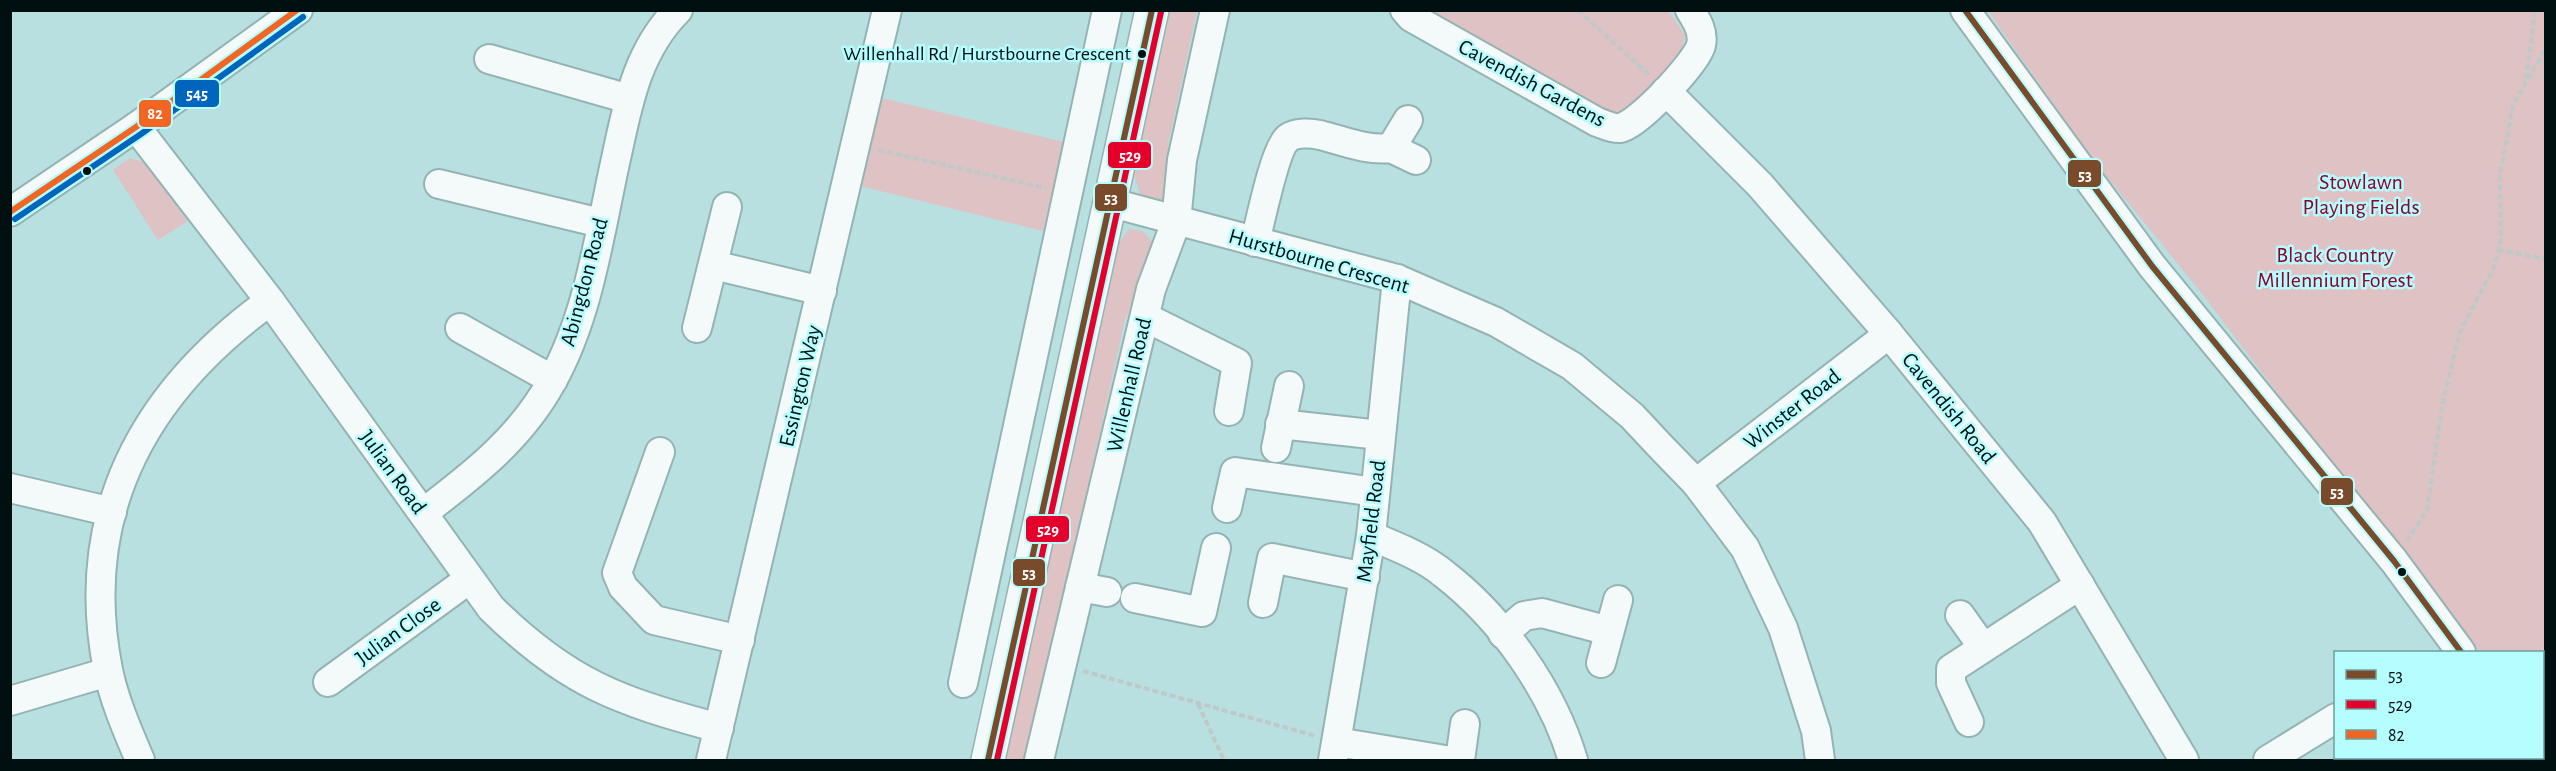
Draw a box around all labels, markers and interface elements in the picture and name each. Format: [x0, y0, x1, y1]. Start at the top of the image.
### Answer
street label: Cavendish Gardens [1455, 35, 1609, 131]
place label: Willenhall Rd / Hurstbourne Crescent [843, 44, 1132, 64]
marker: Willenhall Rd / Hurstbourne Crescent [1136, 48, 1148, 60]
line badge: 545 [174, 79, 220, 108]
text: 545 [186, 86, 208, 102]
line badge: 82 [138, 99, 172, 128]
text: 82 [147, 106, 163, 122]
line badge: 529 [1107, 141, 1152, 169]
text: 529 [1119, 148, 1141, 164]
line badge: 53 [2067, 159, 2102, 188]
unlabelled marker [81, 165, 93, 177]
text: 53 [2078, 167, 2092, 183]
park label: Stowlawn Playing Fields [2302, 171, 2420, 218]
line badge: 53 [1094, 183, 1128, 212]
text: 53 [1104, 190, 1118, 206]
street label: Abingdon Road [556, 215, 612, 349]
street label: Hurstbourne Crescent [1226, 225, 1412, 297]
park label: Black Country Millennium Forest [2257, 244, 2413, 291]
street label: Willenhall Road [1103, 316, 1155, 454]
street label: Essington Way [775, 322, 825, 449]
street label: Cavendish Road [1898, 348, 2000, 468]
street label: Winster Road [1740, 365, 1844, 453]
street label: Julian Road [356, 426, 430, 518]
street label: Mayfield Road [1353, 459, 1389, 583]
line badge: 53 [2320, 477, 2354, 506]
text: 53 [2330, 484, 2344, 500]
line badge: 529 [1025, 515, 1070, 543]
text: 529 [1037, 522, 1059, 538]
line badge: 53 [1012, 558, 1046, 587]
text: 53 [1022, 565, 1036, 581]
unlabelled marker [2396, 566, 2408, 578]
street label: Julian Close [351, 593, 445, 669]
legend [2334, 651, 2544, 759]
text: 53 [2388, 667, 2403, 685]
text: 529 [2388, 697, 2412, 715]
text: 82 [2388, 727, 2405, 745]

